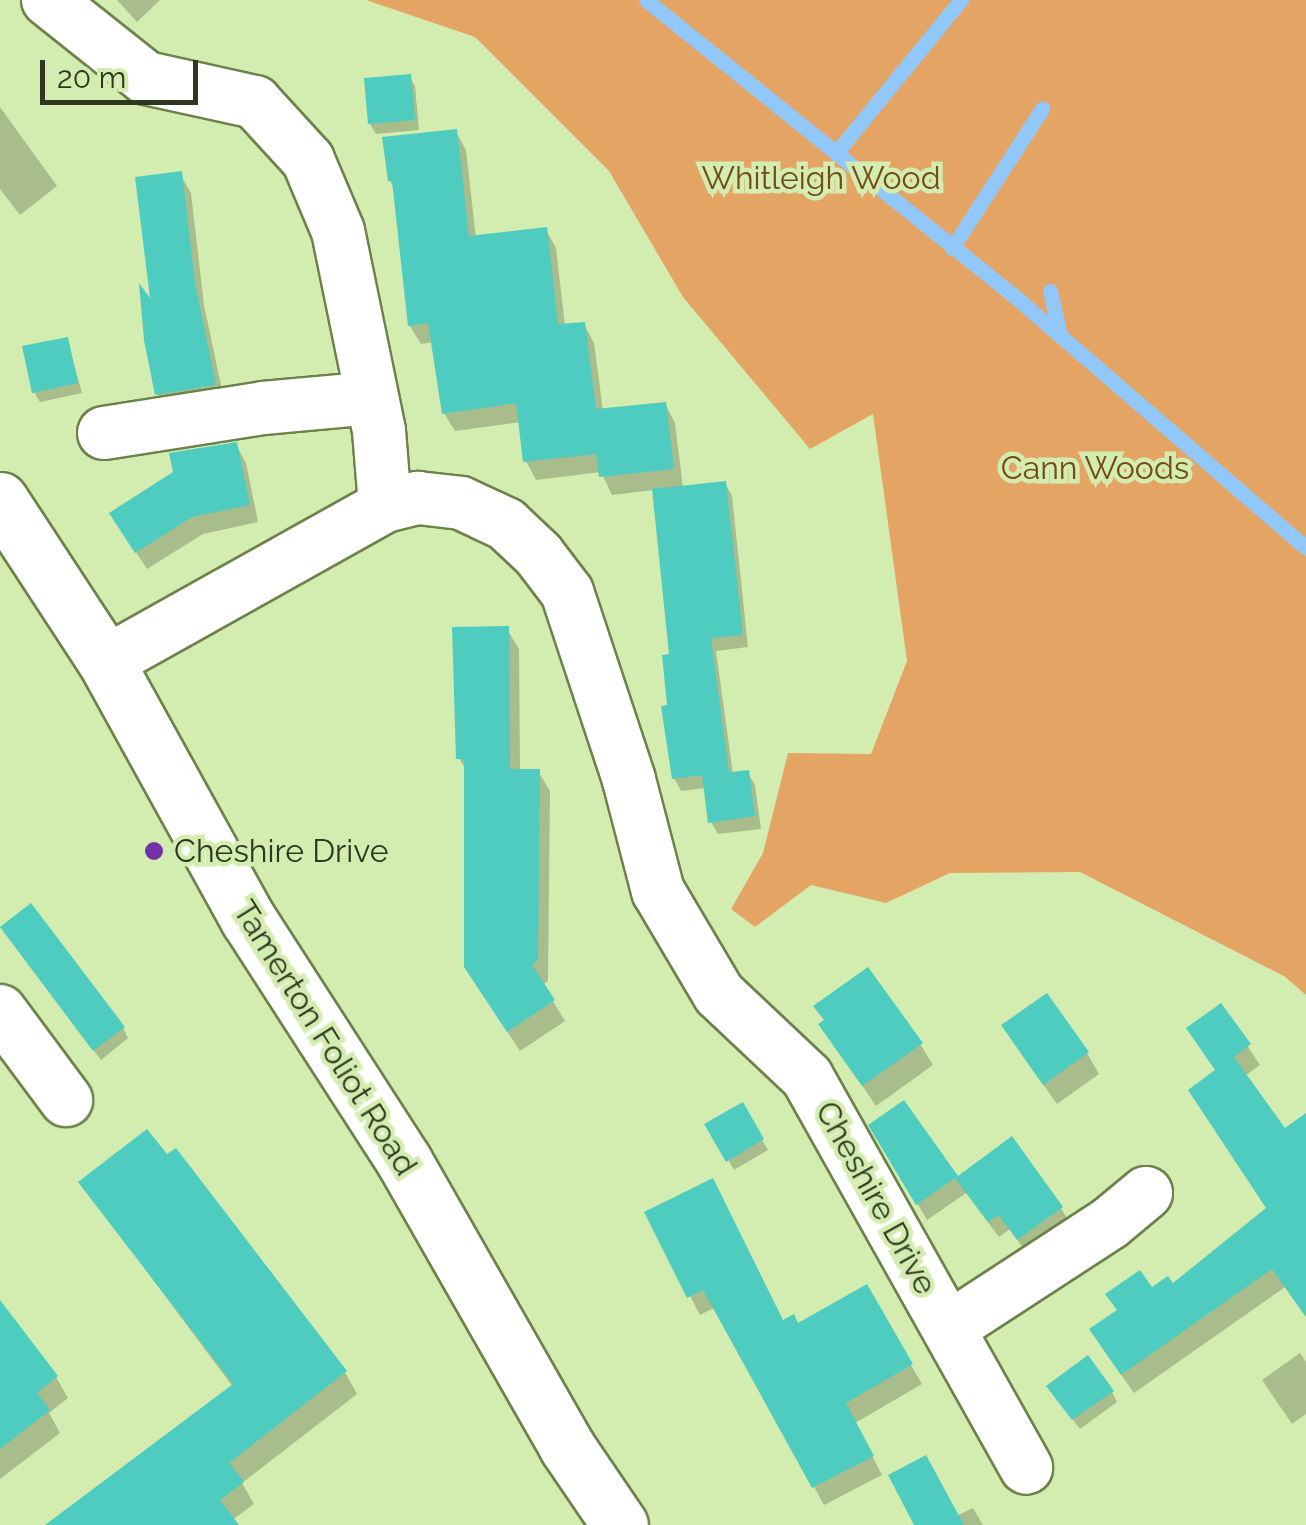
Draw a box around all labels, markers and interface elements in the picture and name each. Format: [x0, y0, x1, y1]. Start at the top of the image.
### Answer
scale bar [45, 40, 202, 102]
text: 20 m [57, 60, 126, 95]
park label: Whitleigh Wood [701, 159, 941, 197]
park label: Cann Woods [1000, 449, 1190, 487]
place label: Cheshire Drive [174, 832, 388, 870]
marker: Cheshire Drive [143, 840, 165, 862]
street label: Tamerton Foliot Road [225, 894, 425, 1182]
street label: Cheshire Drive [807, 1095, 945, 1301]

